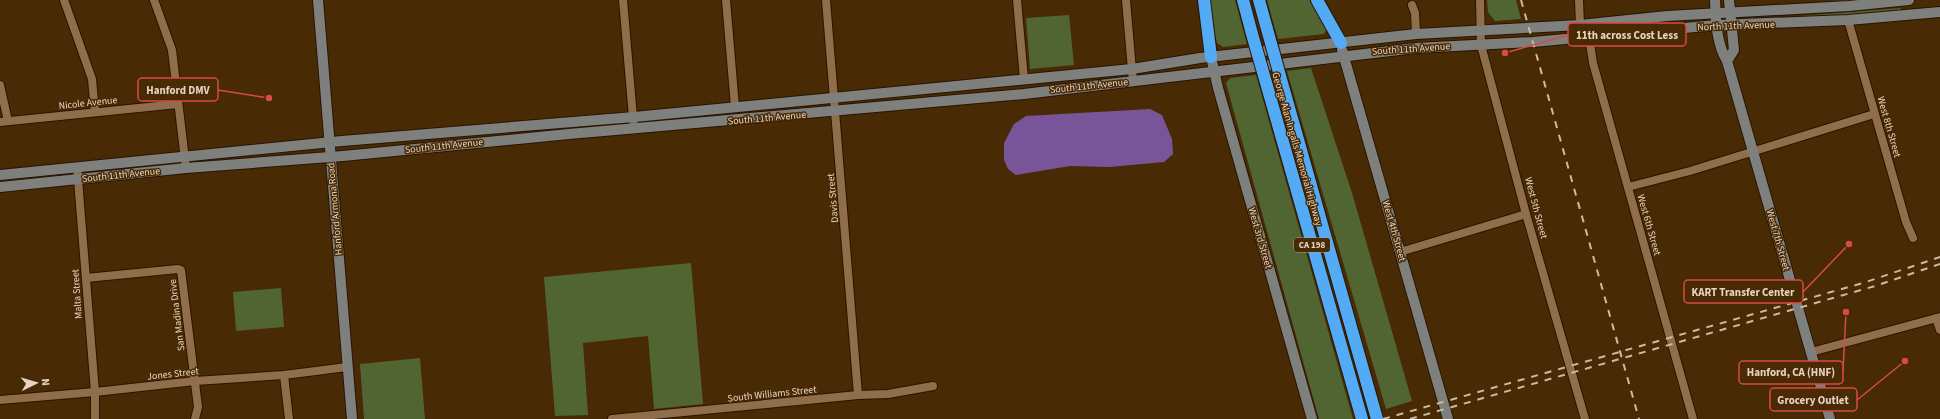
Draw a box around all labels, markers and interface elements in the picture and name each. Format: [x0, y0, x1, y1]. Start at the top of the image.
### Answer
street label: North 11th Avenue [1697, 18, 1775, 34]
callout: 11th across Cost Less [1568, 23, 1686, 46]
text: 11th across Cost Less [1576, 28, 1678, 43]
street label: South 11th Avenue [1371, 39, 1451, 59]
street label: George Alan Ingalls Memorial Highway [1268, 71, 1326, 228]
street label: South 11th Avenue [1049, 75, 1129, 97]
callout: Hanford DMV [138, 78, 218, 101]
text: Hanford DMV [146, 83, 211, 98]
street label: Nicole Avenue [58, 93, 118, 113]
street label: West 8th Street [1874, 95, 1905, 160]
street label: South 11th Avenue [727, 108, 807, 128]
street label: South 11th Avenue [404, 135, 484, 157]
street label: Hanford Armona Road [324, 162, 346, 256]
street label: South 11th Avenue [81, 164, 161, 186]
street label: Davis Street [824, 172, 842, 223]
street label: West 5th Street [1521, 176, 1551, 241]
street label: West 6th Street [1634, 193, 1665, 258]
street label: West 4th Street [1379, 199, 1410, 264]
street label: West 3rd Street [1245, 206, 1276, 271]
street label: West 7th Street [1763, 208, 1794, 273]
road number: CA 198 [1294, 238, 1330, 252]
street label: Malta Street [68, 268, 86, 319]
street label: San Madina Drive [166, 278, 188, 352]
callout: KART Transfer Center [1684, 280, 1803, 303]
text: KART Transfer Center [1692, 285, 1795, 300]
callout: Hanford, CA (HNF) [1739, 361, 1843, 384]
north arrow [16, 363, 56, 403]
street label: Jones Street [146, 364, 200, 384]
text: Hanford, CA (HNF) [1747, 365, 1835, 380]
text: N [38, 378, 53, 386]
street label: South Williams Street [727, 382, 818, 406]
callout: Grocery Outlet [1770, 388, 1857, 411]
text: Grocery Outlet [1777, 393, 1849, 408]

